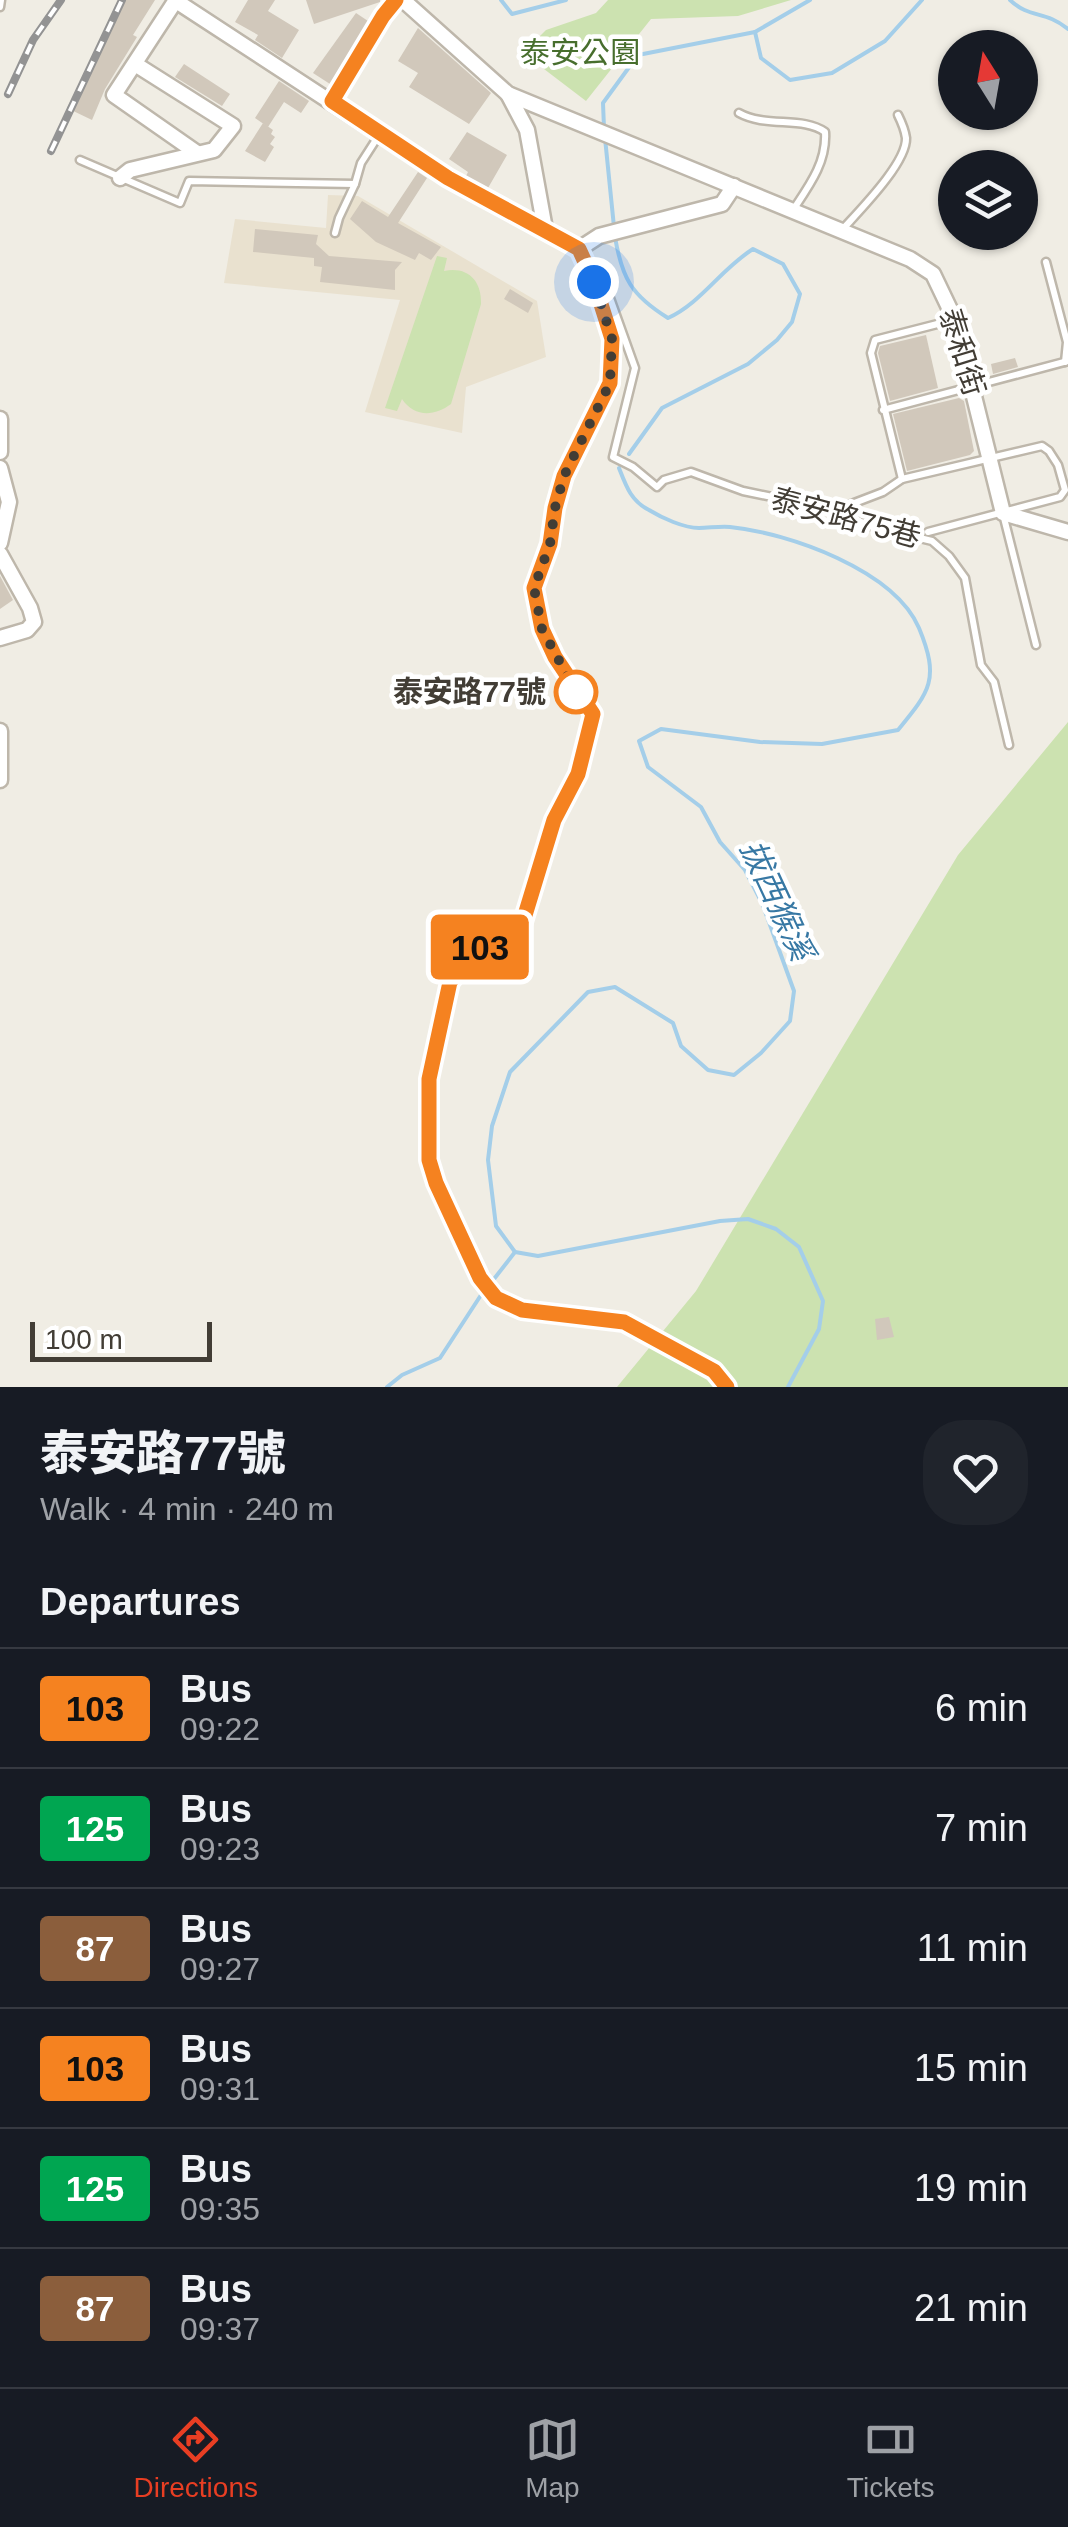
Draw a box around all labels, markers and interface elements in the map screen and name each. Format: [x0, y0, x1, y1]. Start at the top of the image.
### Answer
north arrow [938, 30, 1038, 130]
map controls [938, 30, 1038, 250]
park label: 泰安公園 [520, 36, 640, 69]
button: layers [938, 150, 1038, 250]
your location [569, 257, 619, 307]
street label: 泰和街 [934, 304, 991, 400]
street label: 泰安路75巷 [768, 482, 924, 553]
marker: 泰安路77號 [555, 671, 597, 713]
place label: 泰安路77號 [393, 675, 546, 708]
water label: 拔西猴溪 [734, 834, 822, 969]
line badge: 103 [422, 914, 538, 980]
text: 103 [451, 928, 509, 967]
scale bar [30, 1317, 212, 1362]
text: 100 m [45, 1324, 123, 1355]
button: heart [923, 1420, 1028, 1525]
text: 泰安路77號 [40, 1427, 285, 1480]
text: Walk · 4 min · 240 m [40, 1491, 334, 1527]
text: Departures [40, 1581, 241, 1623]
text: Bus [180, 1668, 252, 1710]
text: 6 min [935, 1687, 1028, 1729]
text: 103 [66, 1689, 124, 1728]
text: 09:22 [180, 1711, 260, 1747]
text: Bus [180, 1788, 252, 1830]
text: 7 min [935, 1807, 1028, 1849]
text: 125 [66, 1809, 124, 1848]
text: 09:23 [180, 1831, 260, 1867]
text: Bus [180, 1908, 252, 1950]
text: 11 min [917, 1927, 1028, 1969]
text: 87 [76, 1929, 114, 1968]
text: 09:27 [180, 1951, 260, 1987]
text: Bus [180, 2028, 252, 2070]
text: 15 min [914, 2047, 1028, 2089]
text: 103 [66, 2049, 124, 2088]
text: 09:31 [180, 2071, 260, 2107]
text: Bus [180, 2148, 252, 2190]
text: 19 min [914, 2167, 1028, 2209]
text: 125 [66, 2169, 124, 2208]
text: 09:35 [180, 2191, 260, 2227]
text: Bus [180, 2268, 252, 2310]
text: 21 min [914, 2287, 1028, 2329]
text: 87 [76, 2289, 114, 2328]
text: 09:37 [180, 2311, 260, 2347]
tab: Directions [133, 2412, 258, 2504]
tab: Map [525, 2412, 580, 2504]
tab: Tickets [847, 2412, 935, 2504]

